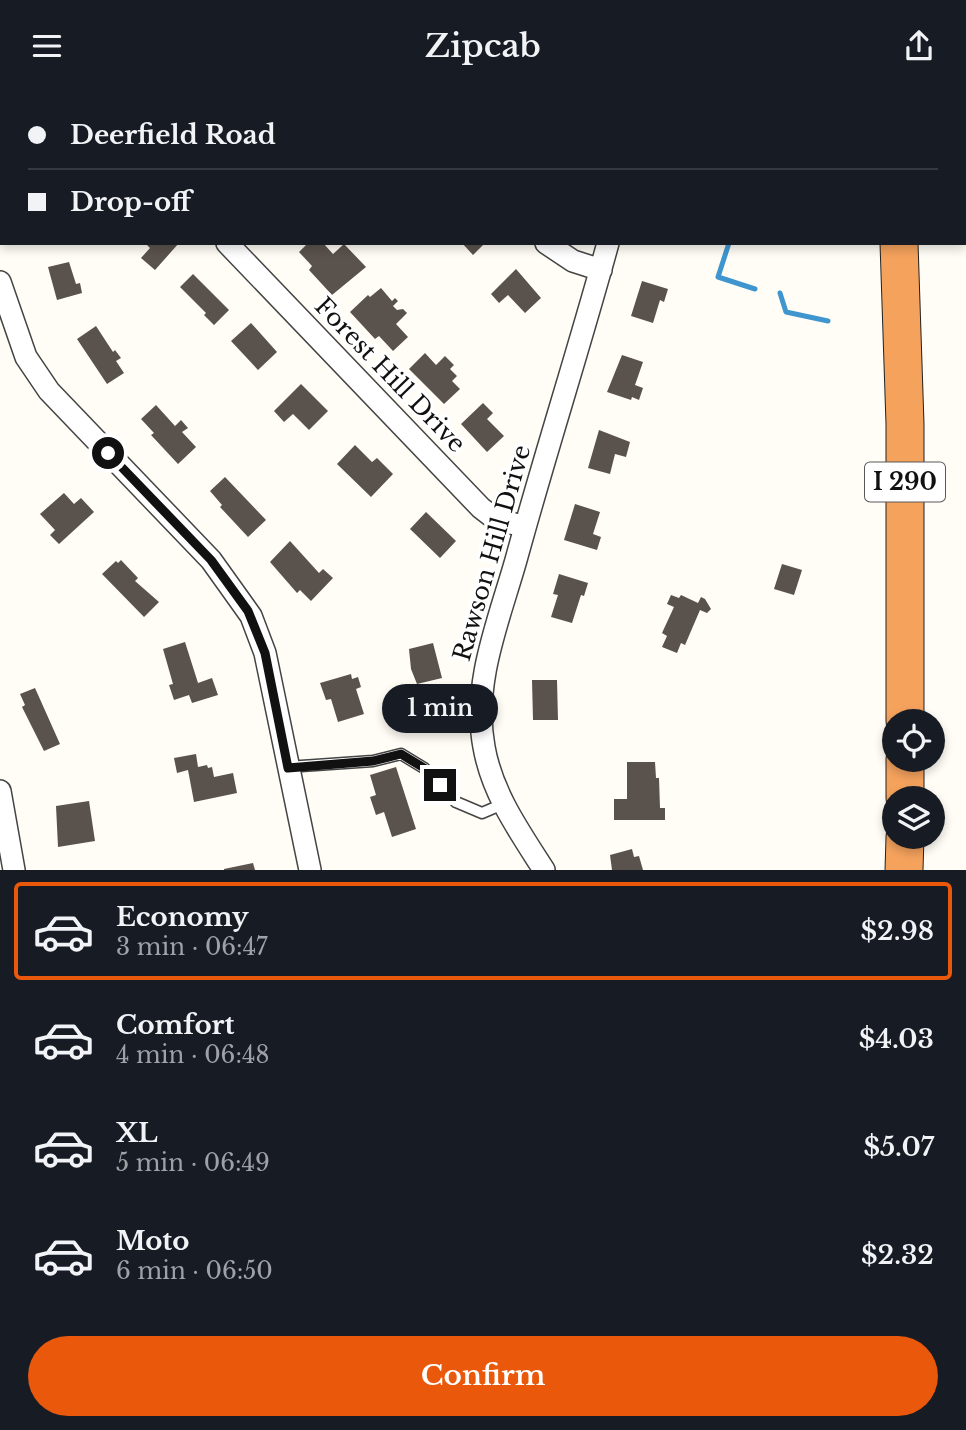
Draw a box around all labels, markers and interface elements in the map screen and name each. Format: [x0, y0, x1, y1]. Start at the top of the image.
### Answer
text: Zipcab [425, 26, 541, 66]
icon: menu [28, 27, 66, 65]
icon: share [900, 27, 938, 65]
text: Deerfield Road [70, 119, 276, 151]
text: Drop-off [70, 186, 191, 218]
street label: Forest Hill Drive [309, 291, 472, 458]
route start [92, 437, 124, 469]
street label: Rawson Hill Drive [447, 441, 536, 664]
road number: I 290 [865, 463, 945, 501]
callout: 1 min [382, 683, 498, 733]
text: 1 min [407, 694, 473, 722]
map controls [882, 709, 945, 849]
button: locate [882, 709, 945, 772]
route end [424, 769, 456, 801]
button: layers [882, 786, 945, 849]
icon: car [32, 900, 95, 963]
text: Economy [116, 901, 249, 933]
text: $2.98 [860, 915, 934, 947]
text: 3 min · 06:47 [116, 933, 268, 961]
icon: car [32, 1008, 95, 1071]
text: Comfort [116, 1009, 234, 1041]
text: $4.03 [859, 1023, 934, 1055]
text: 4 min · 06:48 [116, 1041, 269, 1069]
icon: car [32, 1116, 95, 1179]
text: XL [116, 1117, 158, 1149]
text: $5.07 [863, 1131, 934, 1163]
text: 5 min · 06:49 [116, 1149, 270, 1177]
icon: car [32, 1224, 95, 1287]
text: Moto [116, 1225, 189, 1257]
text: $2.32 [861, 1239, 934, 1271]
text: 6 min · 06:50 [116, 1257, 273, 1285]
button: Confirm [28, 1336, 938, 1416]

